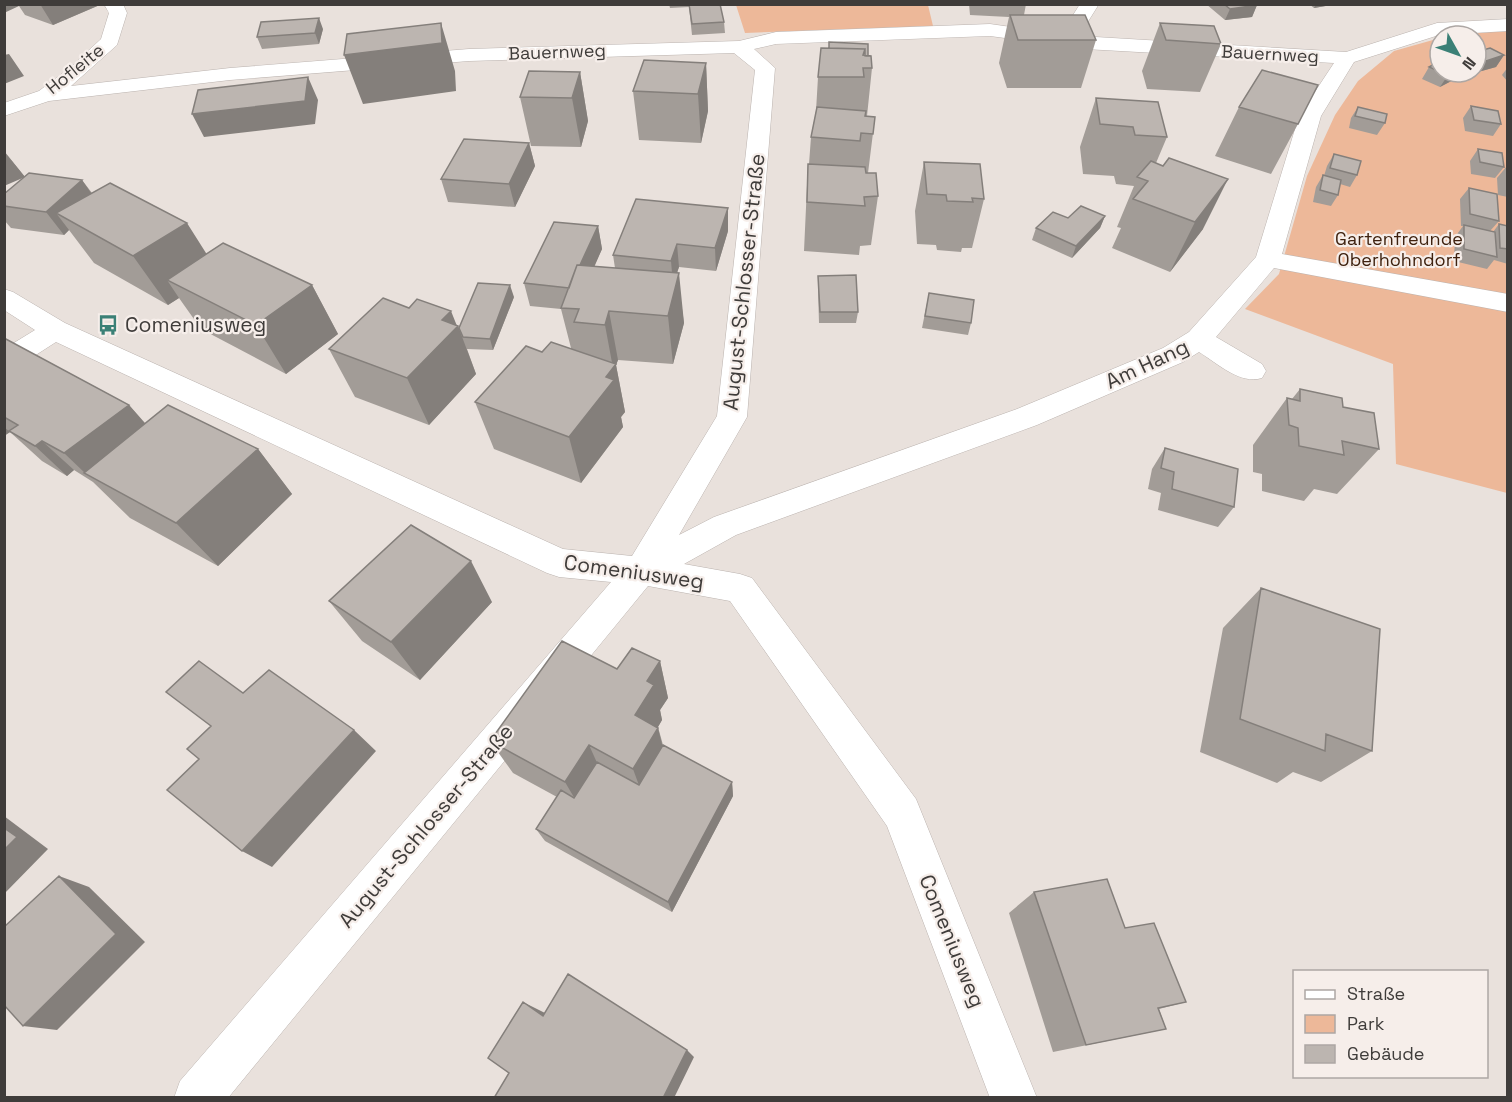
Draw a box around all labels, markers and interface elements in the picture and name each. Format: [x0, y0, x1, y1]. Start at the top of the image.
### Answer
north arrow [1428, 24, 1488, 84]
street label: Hofleite [41, 38, 108, 99]
street label: Bauernweg [508, 38, 606, 65]
street label: Bauernweg [1221, 39, 1320, 68]
text: N [1458, 52, 1481, 74]
street label: August-Schlosser-Straße [717, 152, 770, 412]
park label: Gartenfreunde Oberhohndorf [1335, 227, 1463, 271]
place label: Comeniusweg [125, 311, 266, 338]
bus stop icon: Comeniusweg [96, 313, 120, 337]
street label: Am Hang [1101, 333, 1193, 395]
street label: Comeniusweg [562, 548, 706, 595]
street label: August-Schlosser-Straße [332, 718, 519, 933]
street label: Comeniusweg [913, 870, 991, 1011]
legend [1293, 970, 1488, 1078]
text: Straße [1347, 982, 1405, 1005]
text: Park [1347, 1012, 1385, 1035]
text: Gebäude [1347, 1042, 1425, 1065]

